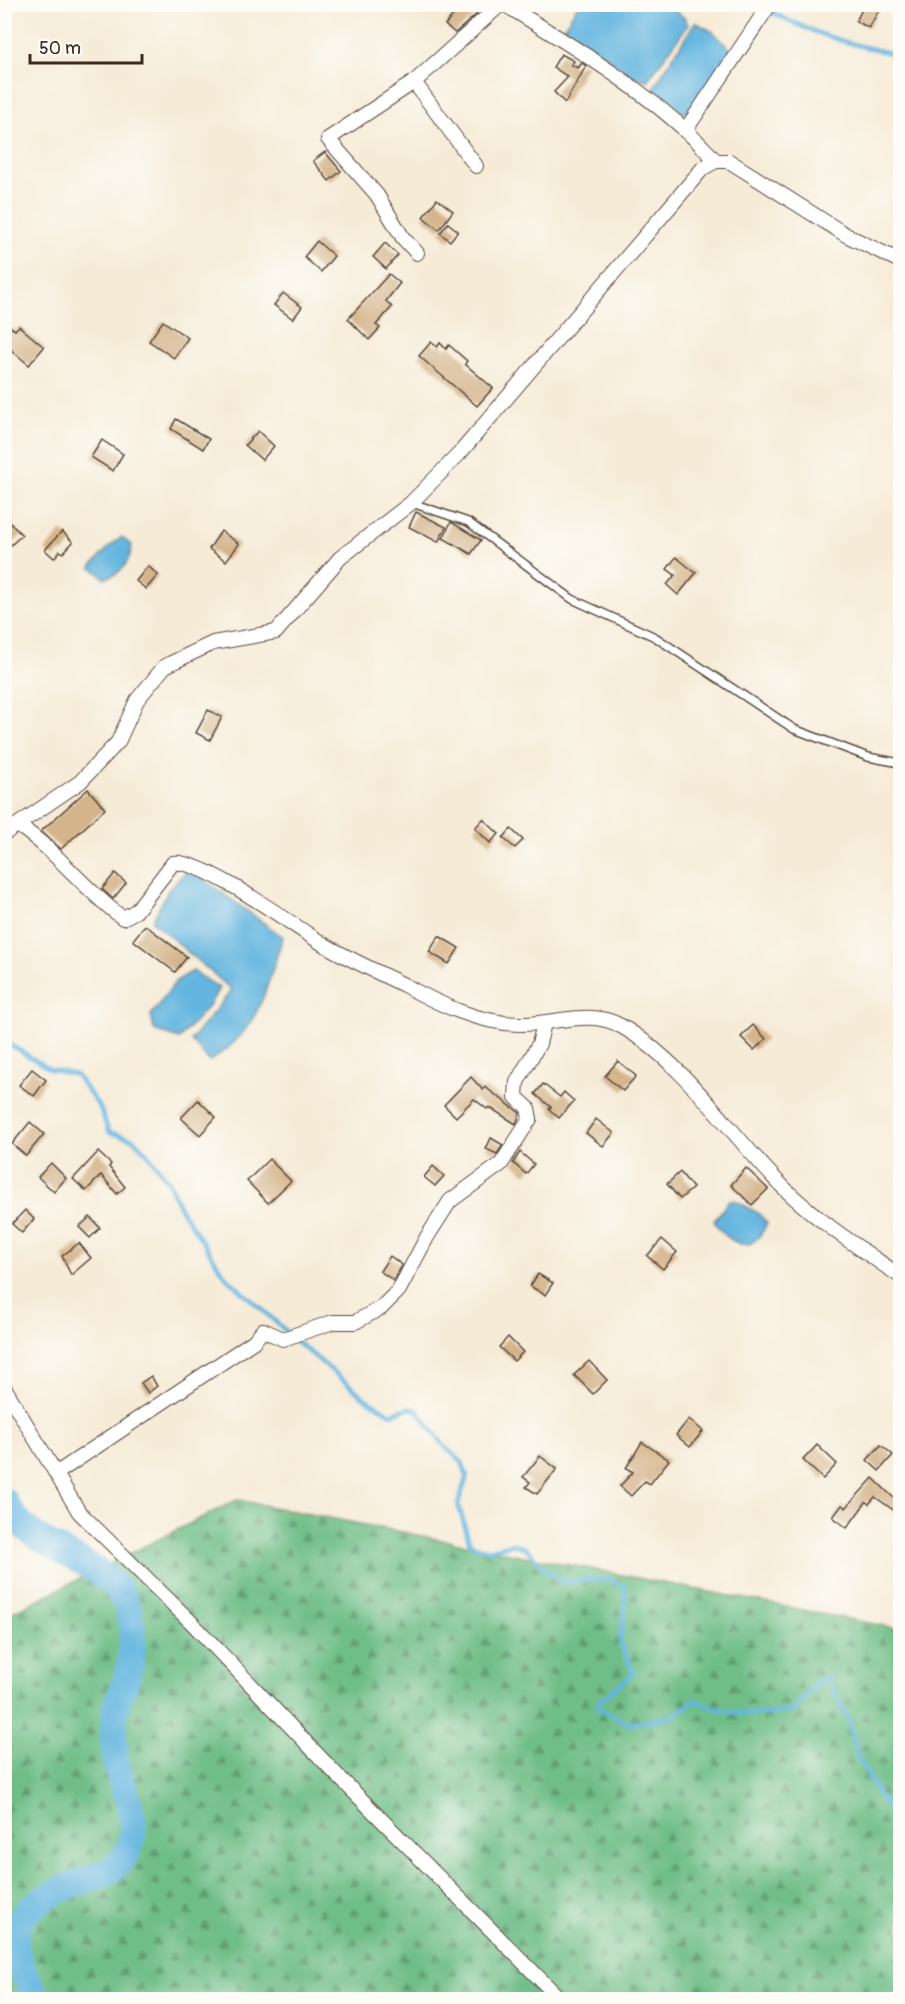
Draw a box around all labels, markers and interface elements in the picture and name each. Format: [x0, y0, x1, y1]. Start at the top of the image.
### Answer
scale bar [30, 27, 142, 65]
text: 50 m [39, 37, 81, 60]

